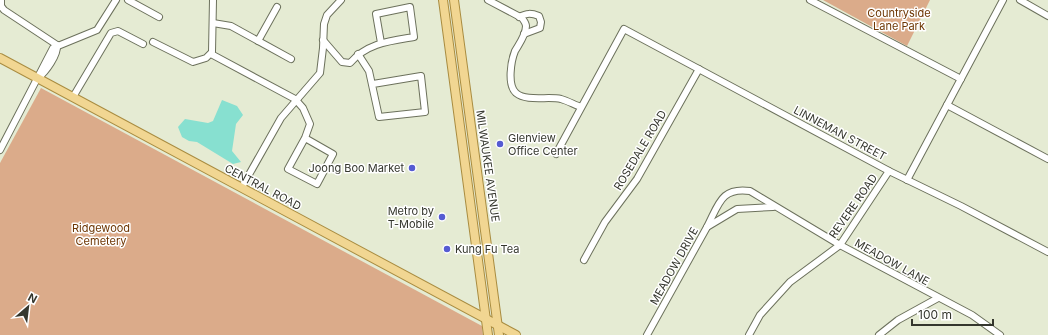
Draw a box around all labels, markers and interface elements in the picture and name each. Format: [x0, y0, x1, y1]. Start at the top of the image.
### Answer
park label: Countryside Lane Park [867, 6, 931, 33]
street label: LINNEMAN STREET [791, 103, 889, 163]
street label: ROSEDALE ROAD [611, 107, 669, 193]
street label: MILWAUKEE AVENUE [473, 109, 503, 223]
place label: Glenview Office Center [508, 131, 578, 158]
marker: Glenview Office Center [495, 139, 505, 149]
street label: CENTRAL ROAD [222, 161, 304, 213]
place label: Joong Boo Market [308, 161, 404, 175]
marker: Joong Boo Market [407, 163, 417, 173]
street label: REVERE ROAD [826, 171, 880, 241]
place label: Metro by T-Mobile [388, 204, 434, 231]
marker: Metro by T-Mobile [437, 212, 447, 222]
park label: Ridgewood Cemetery [72, 221, 130, 248]
street label: MEADOW DRIVE [647, 225, 701, 307]
street label: MEADOW LANE [852, 236, 932, 288]
place label: Kung Fu Tea [455, 242, 520, 256]
marker: Kung Fu Tea [442, 244, 452, 254]
north arrow [8, 287, 48, 327]
text: N [26, 290, 40, 306]
scale bar [912, 301, 993, 327]
text: 100 m [918, 307, 952, 322]

